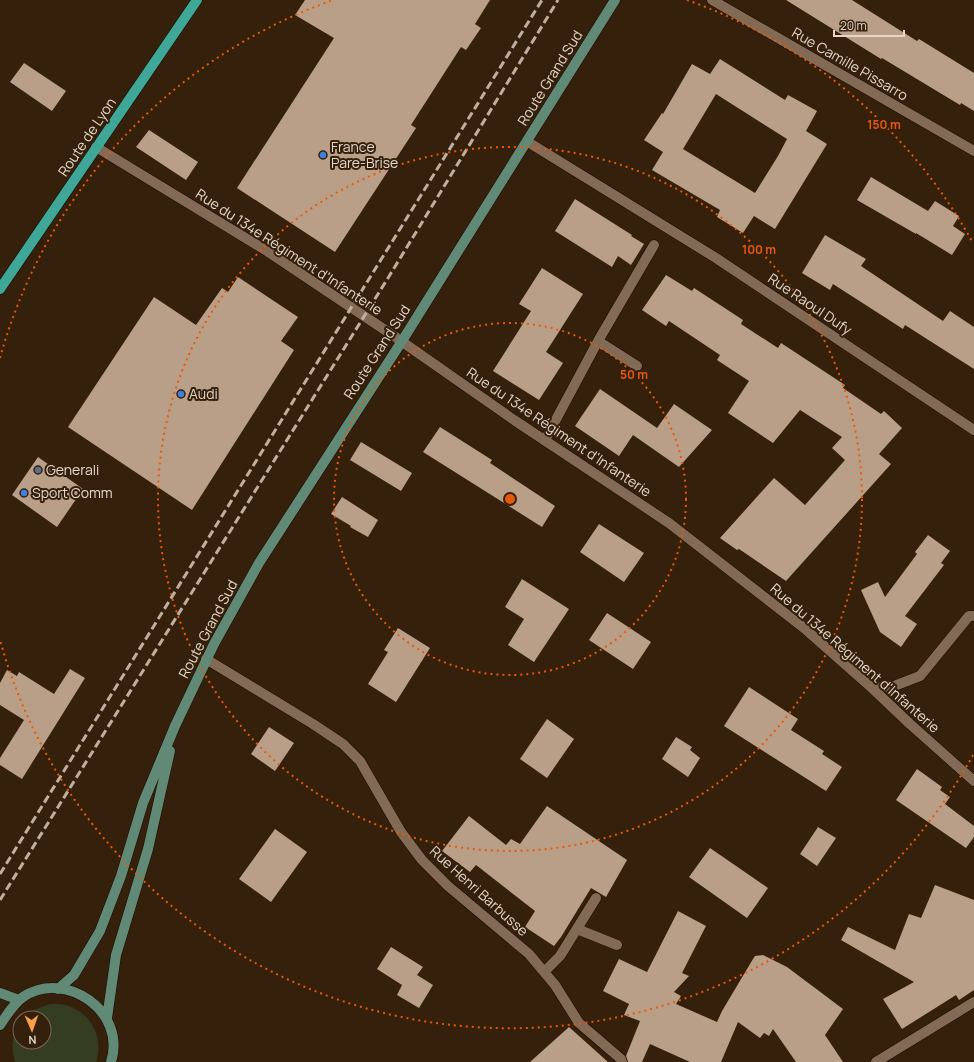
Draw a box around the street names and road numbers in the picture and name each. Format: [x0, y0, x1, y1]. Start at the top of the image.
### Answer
street label: Rue Camille Pissarro [789, 23, 912, 105]
street label: Route Grand Sud [513, 27, 586, 129]
street label: Route de Lyon [53, 94, 120, 180]
street label: Rue du 134e Régiment d'Infanterie [192, 184, 386, 319]
street label: Rue Raoul Dufy [765, 268, 856, 339]
street label: Route Grand Sud [339, 301, 414, 403]
street label: Rue du 134e Régiment d'Infanterie [463, 363, 655, 501]
street label: Route Grand Sud [174, 576, 241, 681]
street label: Rue du 134e Régiment d'Infanterie [767, 579, 944, 737]
street label: Rue Henri Barbusse [426, 841, 533, 940]

